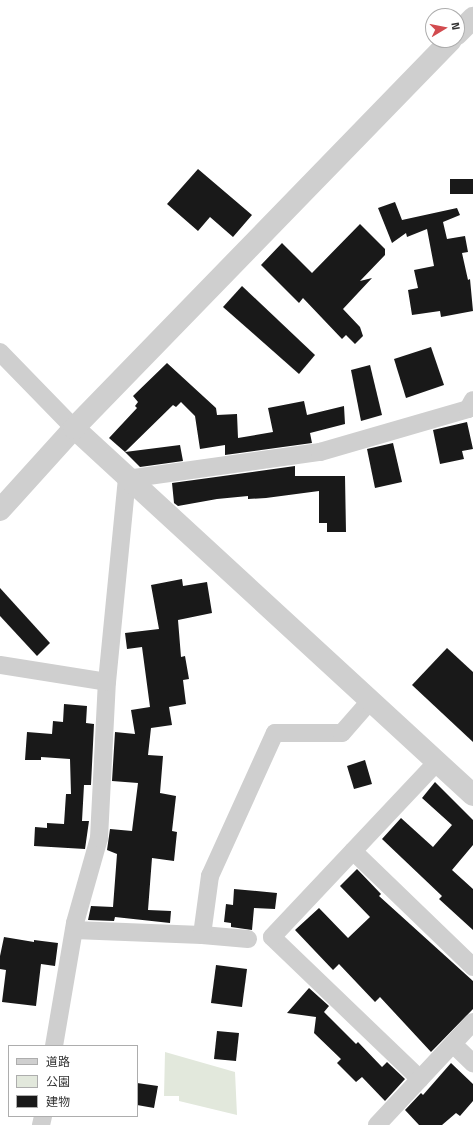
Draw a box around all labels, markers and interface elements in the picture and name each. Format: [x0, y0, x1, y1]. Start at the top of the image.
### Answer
north arrow [425, 8, 465, 48]
text: N [447, 21, 464, 31]
legend [8, 1045, 138, 1117]
text: 道路 [46, 1052, 70, 1071]
text: 公園 [46, 1072, 70, 1091]
text: 建物 [46, 1092, 70, 1111]

